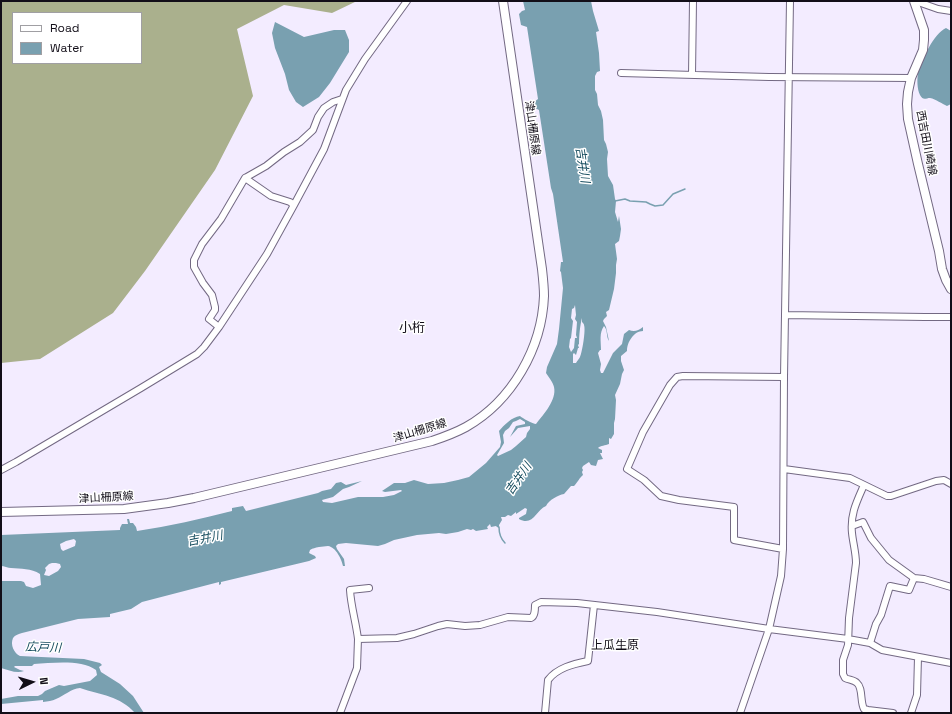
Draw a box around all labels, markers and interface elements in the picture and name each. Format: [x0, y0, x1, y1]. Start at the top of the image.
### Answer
legend [12, 12, 142, 64]
text: Road [50, 20, 79, 36]
text: Water [50, 40, 84, 56]
street label: 津山柵原線 [522, 100, 542, 156]
street label: 西吉田川崎線 [913, 109, 939, 177]
water label: 吉井川 [572, 146, 592, 184]
district label: 小桁 [399, 320, 425, 336]
street label: 津山柵原線 [392, 417, 448, 445]
water label: 吉井川 [503, 460, 535, 498]
street label: 津山柵原線 [78, 490, 134, 506]
water label: 吉井川 [186, 528, 224, 550]
district label: 上瓜生原 [591, 639, 639, 653]
water label: 広戸川 [25, 640, 61, 656]
north arrow [12, 662, 52, 702]
text: N [37, 677, 51, 685]

